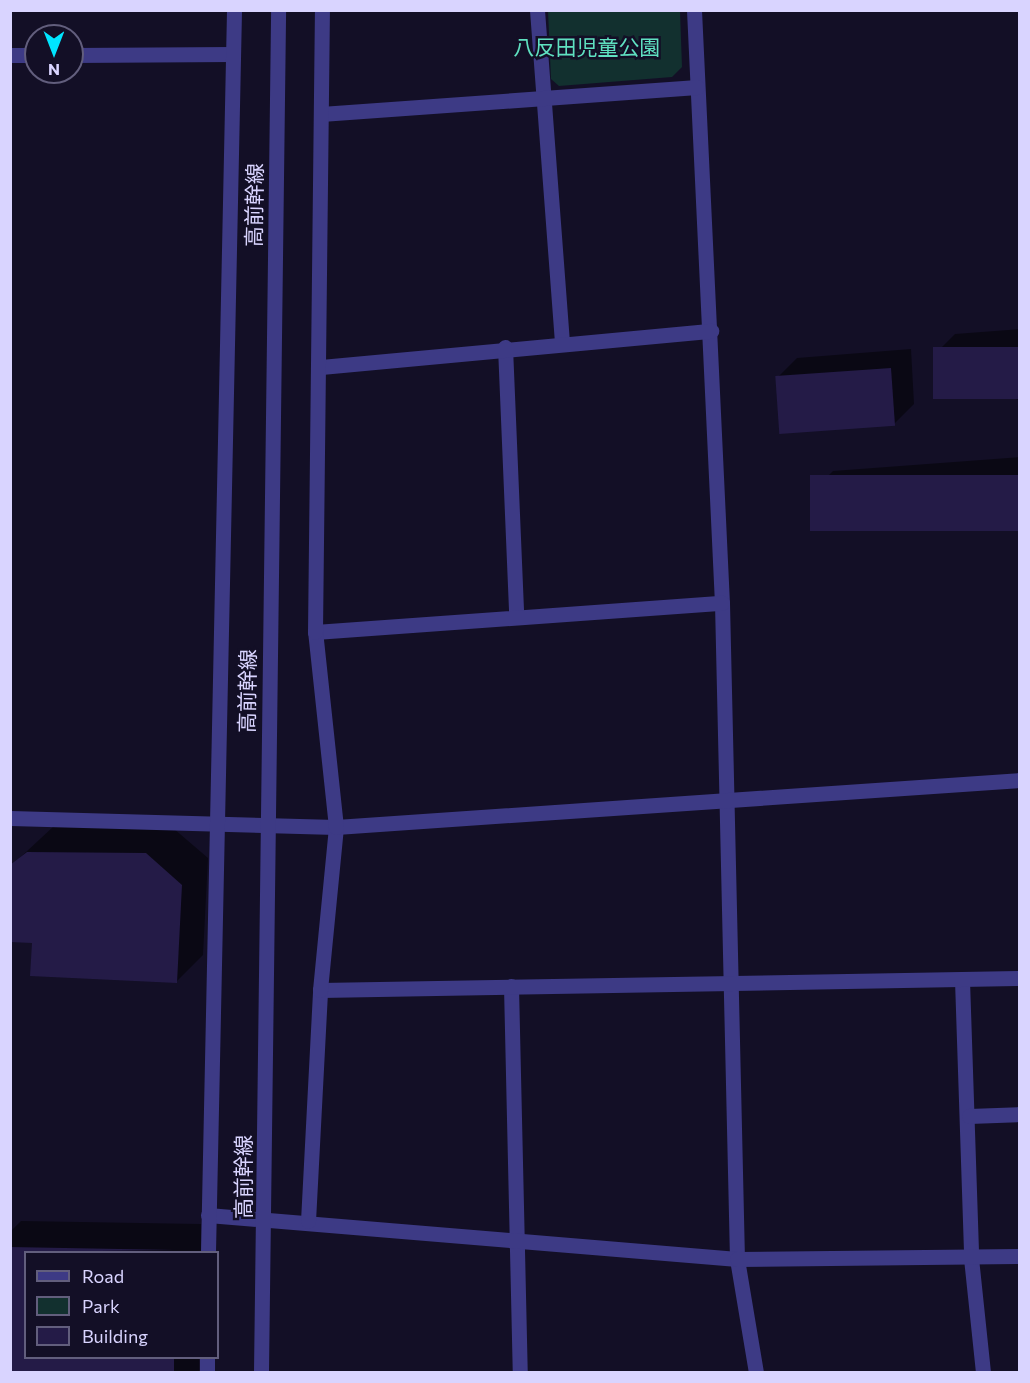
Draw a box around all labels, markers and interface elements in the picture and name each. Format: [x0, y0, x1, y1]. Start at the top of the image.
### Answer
north arrow [24, 24, 84, 84]
park label: 八反田児童公園 [514, 34, 660, 60]
text: N [48, 61, 60, 80]
street label: 高前幹線 [241, 163, 267, 247]
street label: 高前幹線 [234, 649, 260, 733]
street label: 高前幹線 [230, 1135, 256, 1219]
legend [24, 1251, 219, 1359]
text: Road [82, 1265, 124, 1287]
text: Park [82, 1295, 120, 1317]
text: Building [82, 1325, 148, 1347]

